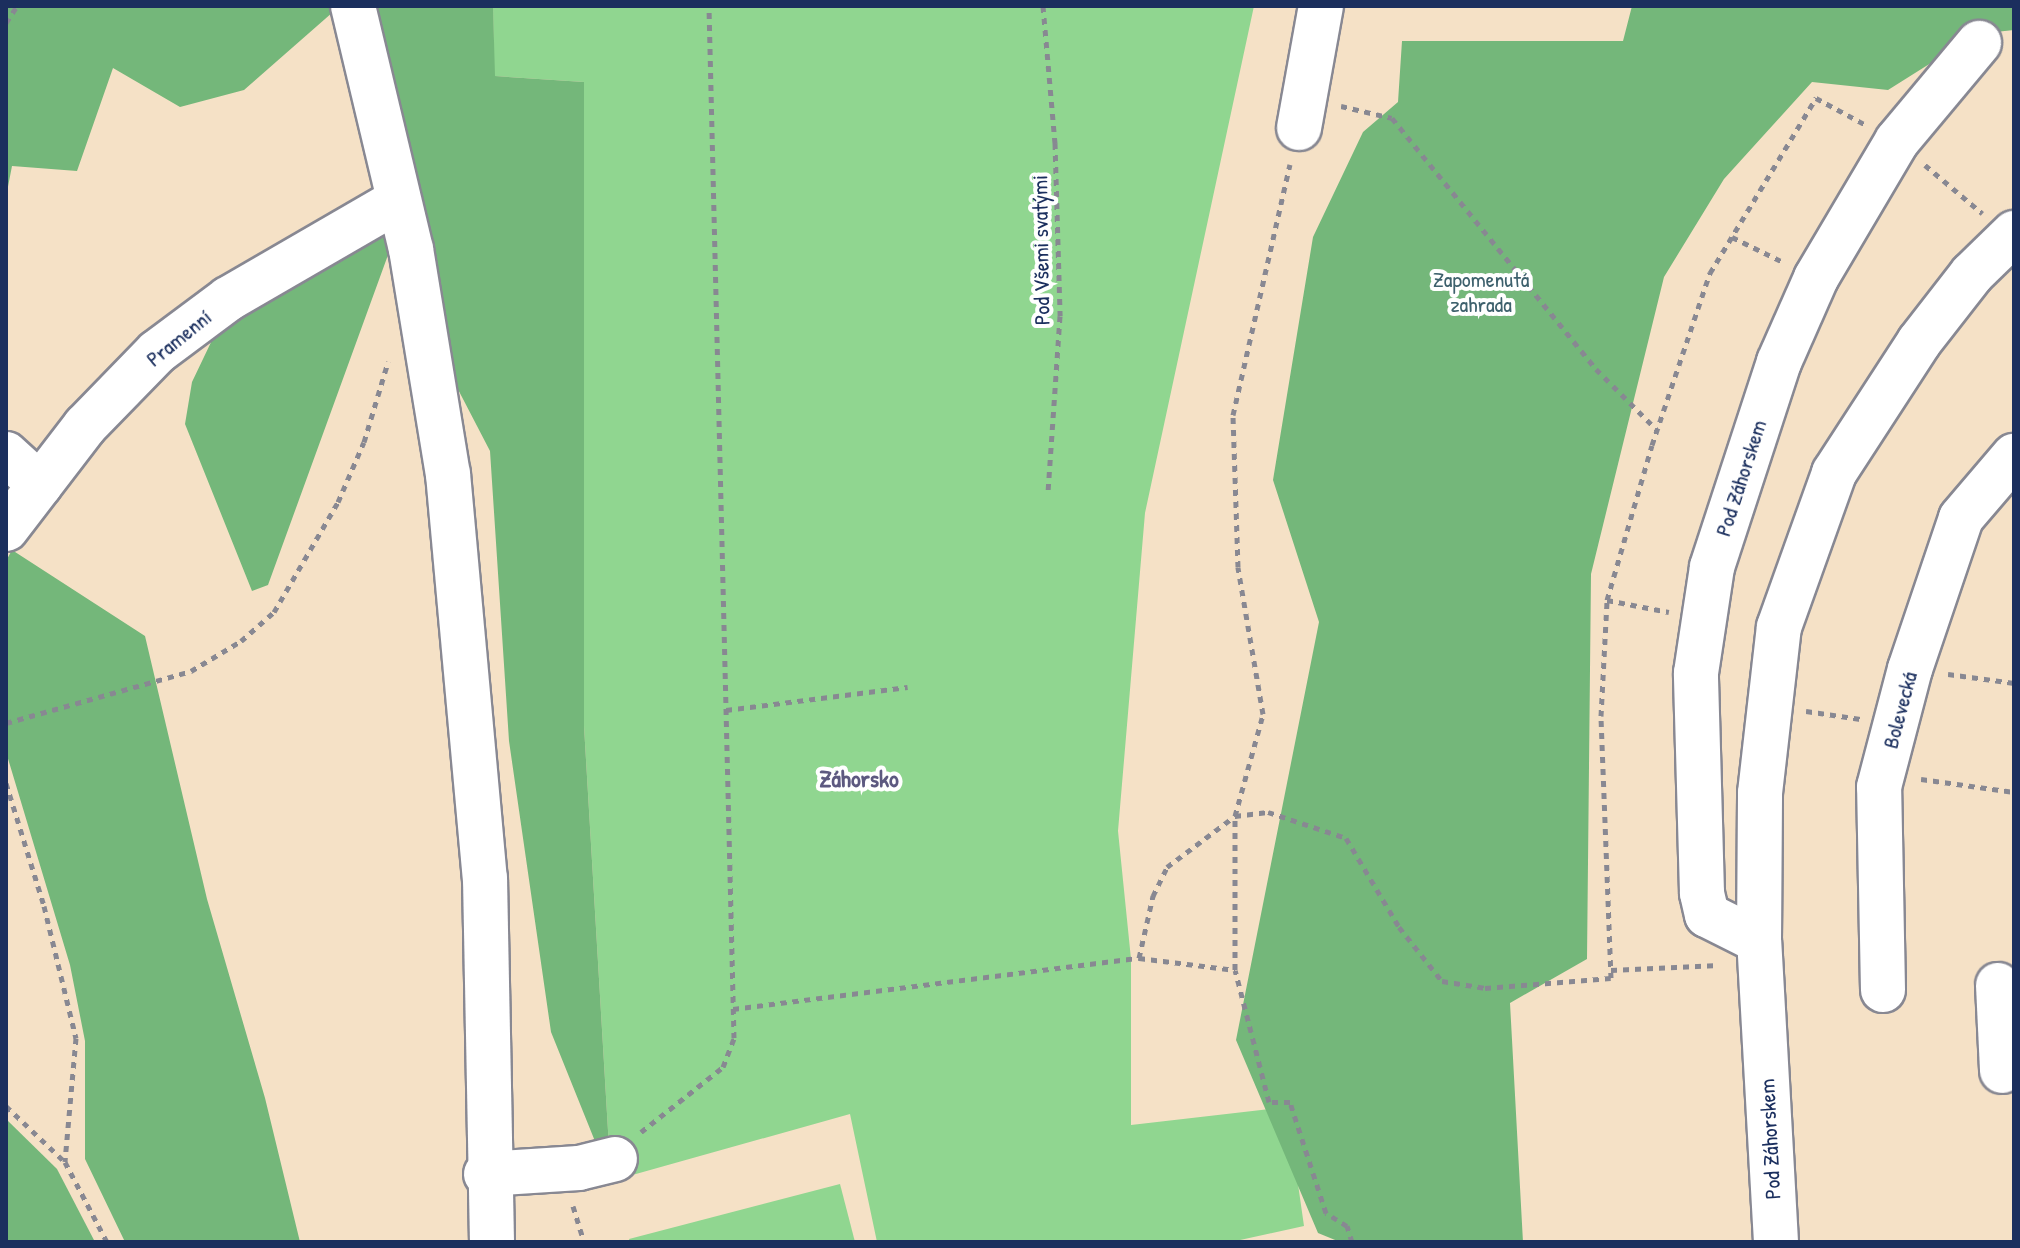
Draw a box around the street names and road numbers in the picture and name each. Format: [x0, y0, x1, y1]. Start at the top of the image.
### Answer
street label: Pod Všemi svatými [1026, 175, 1056, 325]
street label: Pramenní [141, 304, 217, 372]
street label: Pod Záhorskem [1710, 416, 1772, 540]
street label: Bolevecká [1877, 669, 1923, 751]
street label: Pod Záhorskem [1754, 1078, 1786, 1200]

